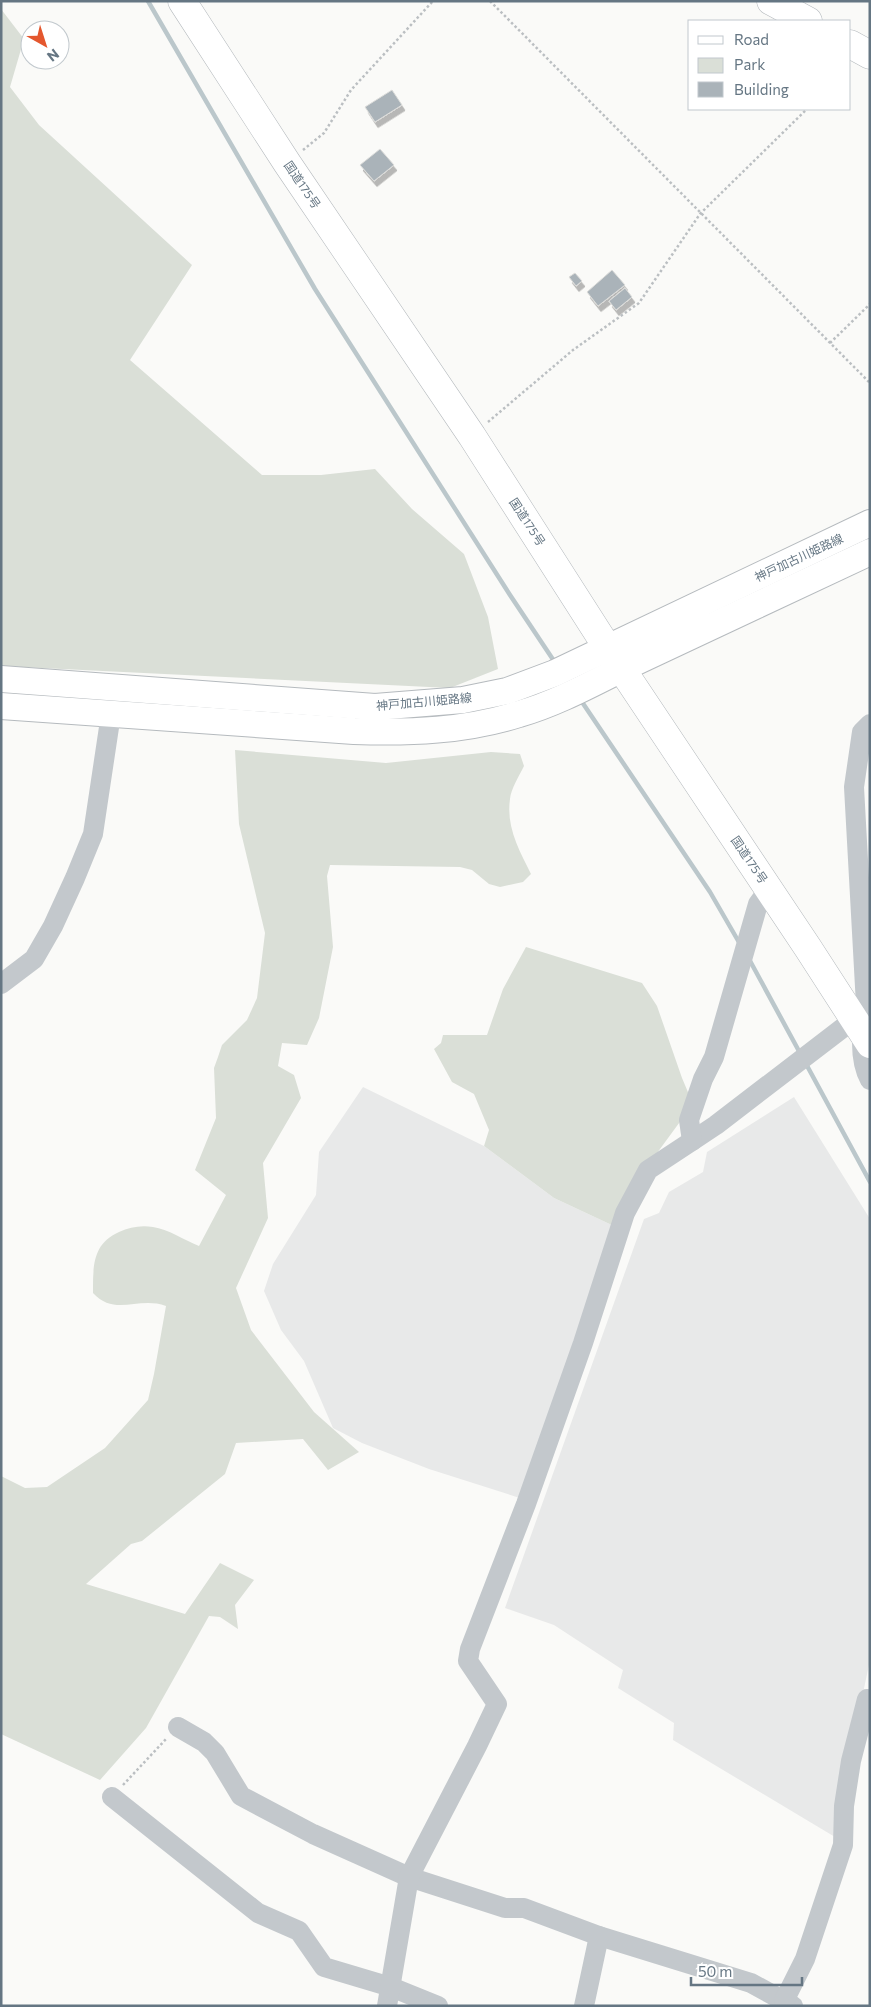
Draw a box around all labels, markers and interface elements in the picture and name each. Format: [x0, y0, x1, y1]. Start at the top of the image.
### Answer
north arrow [20, 20, 70, 70]
legend [688, 20, 851, 110]
text: Road [734, 30, 769, 48]
text: N [44, 46, 63, 65]
text: Park [734, 55, 765, 73]
text: Building [734, 80, 789, 98]
street label: 国道175号 [282, 158, 324, 211]
street label: 国道175号 [507, 495, 549, 548]
street label: 神戸加古川姫路線 [752, 530, 845, 584]
street label: 神戸加古川姫路線 [375, 690, 472, 712]
street label: 国道175号 [729, 833, 771, 886]
scale bar [691, 1954, 802, 1986]
text: 50 m [698, 1962, 732, 1980]

